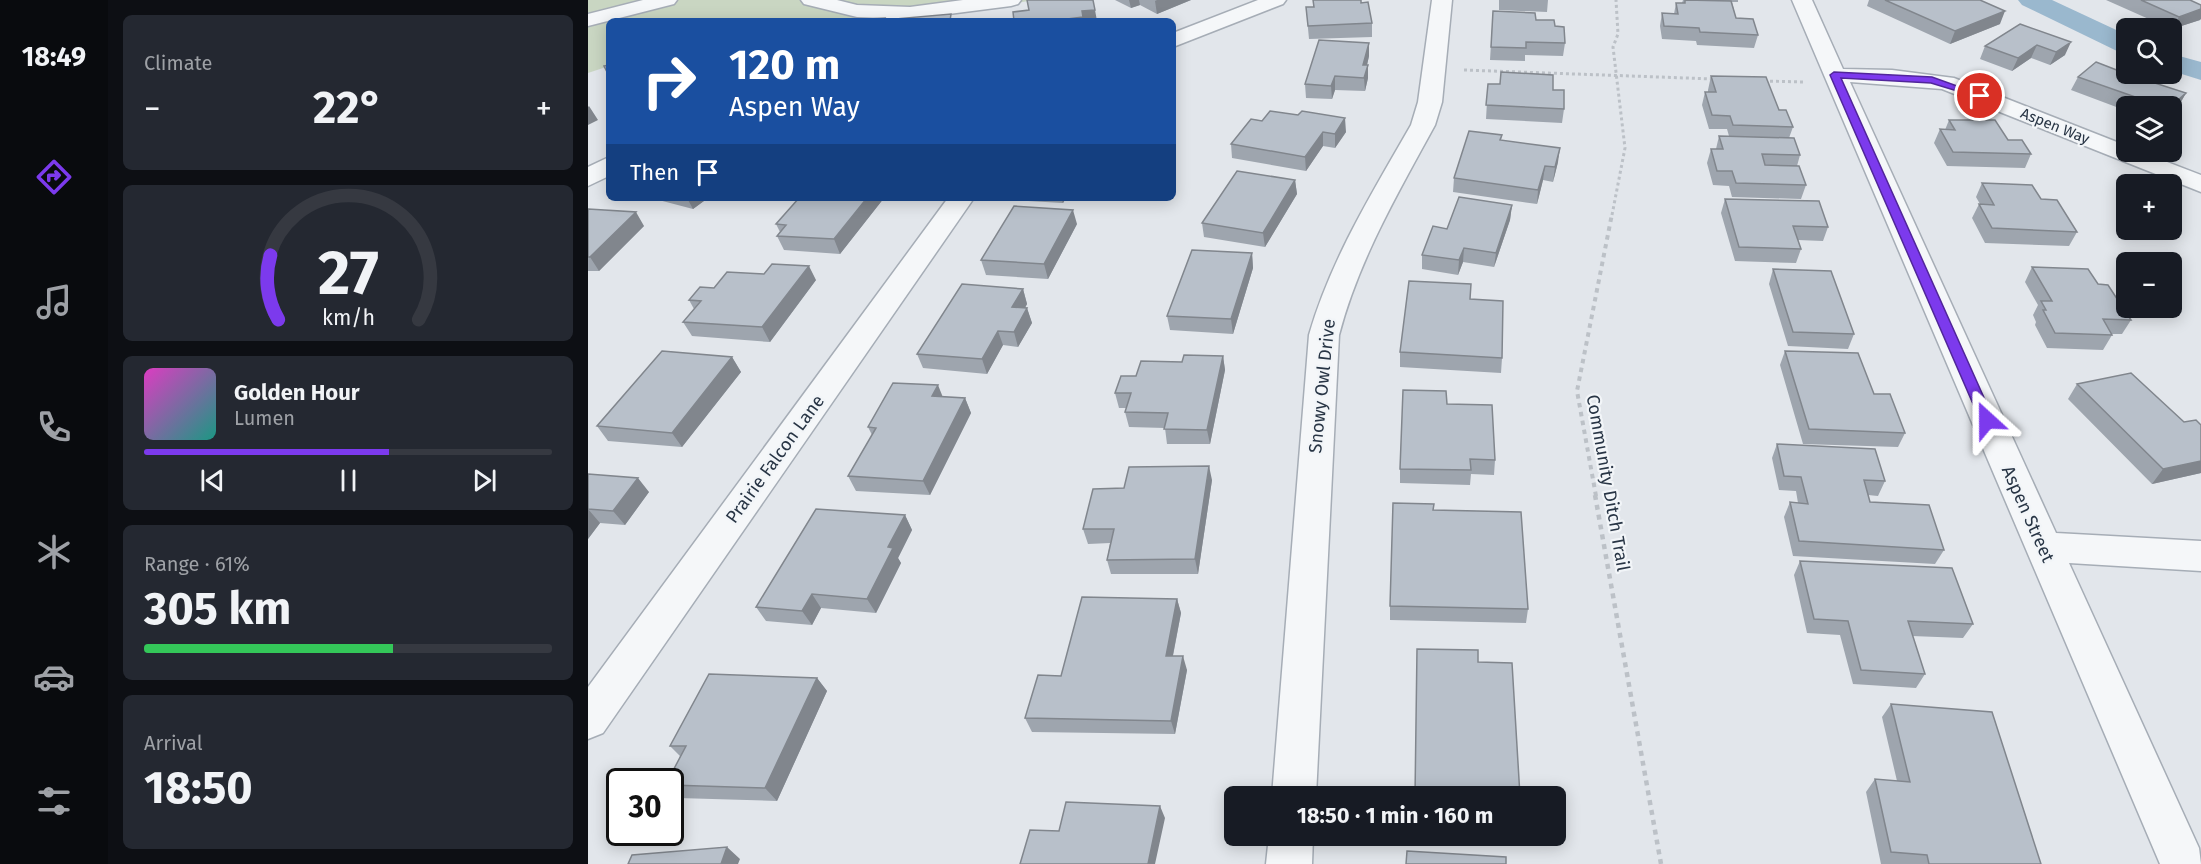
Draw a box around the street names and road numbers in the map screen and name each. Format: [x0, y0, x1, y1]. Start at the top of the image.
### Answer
street label: Aspen Way [2018, 104, 2093, 148]
street label: Snowy Owl Drive [1304, 318, 1340, 454]
street label: Prairie Falcon Lane [721, 390, 829, 528]
street label: Community Ditch Trail [1582, 393, 1634, 573]
street label: Aspen Street [1997, 462, 2059, 566]

